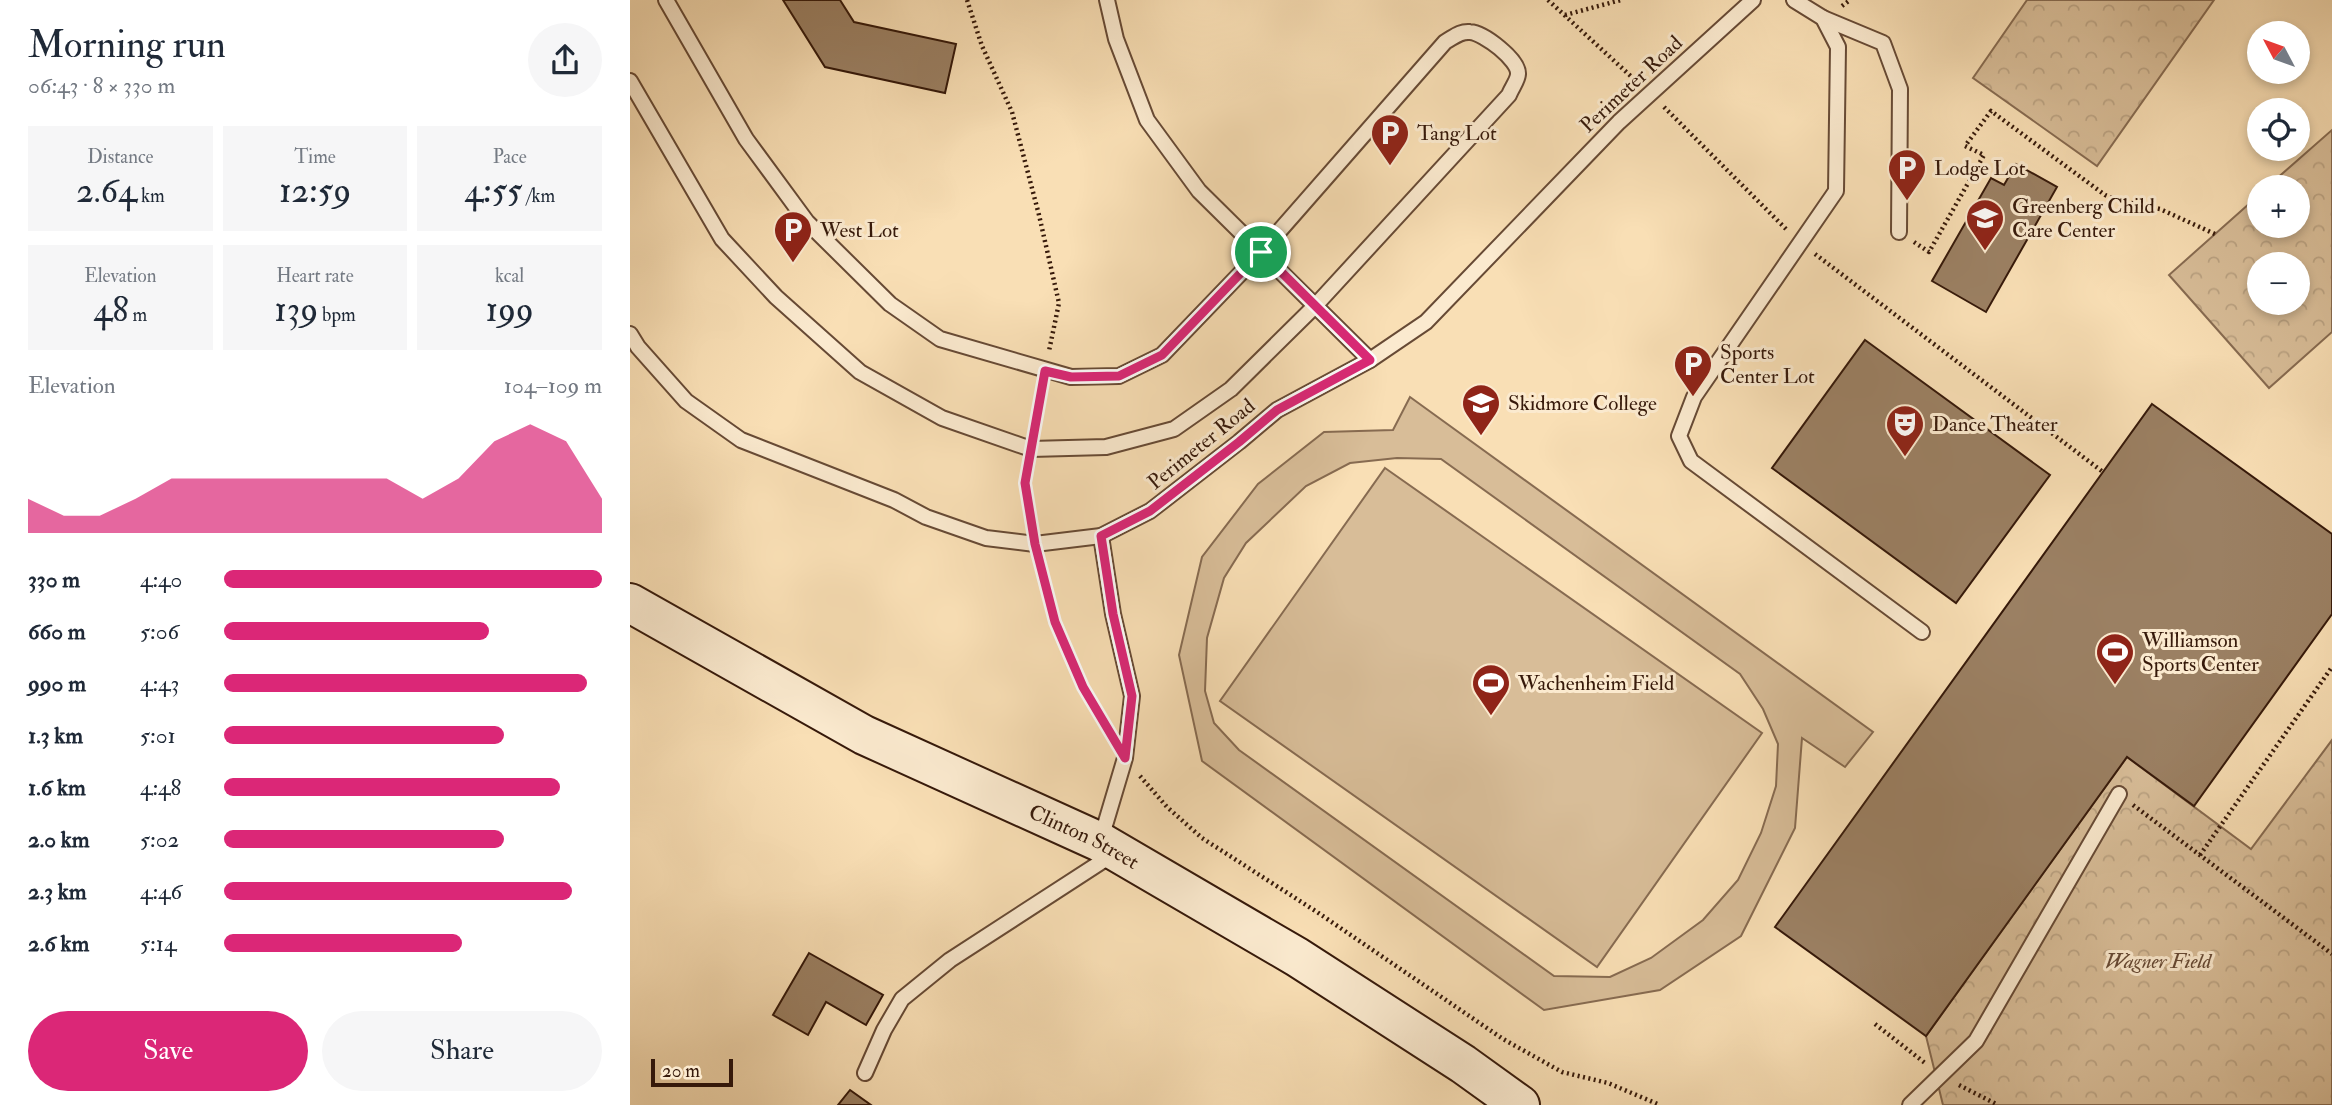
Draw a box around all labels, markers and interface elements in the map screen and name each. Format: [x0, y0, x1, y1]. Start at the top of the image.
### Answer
text: Morning run [28, 21, 226, 69]
north arrow [2247, 21, 2310, 84]
map controls [2247, 21, 2310, 315]
button: share [528, 23, 602, 97]
street label: Perimeter Road [1574, 29, 1689, 139]
text: 06:43 · 8 × 330 m [28, 71, 175, 100]
button: locate [2247, 98, 2310, 161]
parking icon: Tang Lot [1369, 112, 1411, 167]
place label: Tang Lot [1417, 120, 1497, 147]
text: Distance [87, 145, 154, 169]
text: Time [294, 145, 336, 169]
text: Pace [493, 145, 527, 169]
parking icon: Lodge Lot [1886, 147, 1928, 202]
place label: Lodge Lot [1934, 155, 2026, 182]
text: 2.64 [76, 169, 137, 213]
text: 12:59 [279, 169, 351, 213]
text: 4:55 [464, 169, 522, 213]
button: + [2247, 175, 2310, 238]
text: km [137, 184, 165, 208]
text: /km [522, 184, 555, 208]
place label: Greenberg Child Care Center [2012, 193, 2156, 244]
school or university icon: Greenberg Child Care Center [1964, 197, 2006, 252]
parking icon: West Lot [772, 209, 814, 264]
place label: West Lot [819, 217, 899, 244]
pin [1231, 222, 1291, 282]
icon: arrive [1242, 233, 1280, 271]
button: − [2247, 252, 2310, 315]
text: Elevation [84, 264, 157, 288]
text: Heart rate [276, 264, 354, 288]
text: kcal [495, 264, 524, 288]
text: 48 [93, 288, 129, 332]
text: 139 [274, 288, 318, 332]
text: 199 [486, 288, 534, 332]
text: m [129, 303, 147, 327]
text: bpm [318, 303, 356, 327]
place label: Sports Center Lot [1720, 339, 1815, 390]
parking icon: Sports Center Lot [1672, 343, 1714, 398]
text: Elevation [28, 371, 116, 400]
text: 104–109 m [504, 371, 602, 400]
school or university icon: Skidmore College [1460, 382, 1502, 437]
place label: Skidmore College [1508, 390, 1657, 417]
street label: Perimeter Road [1142, 392, 1261, 496]
theatre icon: Dance Theater [1884, 403, 1926, 458]
place label: Dance Theater [1932, 411, 2058, 438]
text: 330 m [28, 565, 80, 594]
text: 4:40 [140, 565, 182, 594]
text: 660 m [28, 617, 86, 646]
text: 5:06 [140, 617, 179, 646]
place label: Williamson Sports Center [2141, 627, 2259, 678]
sports icon: Williamson Sports Center [2094, 631, 2136, 686]
sports icon: Wachenheim Field [1470, 662, 1512, 717]
text: 990 m [28, 669, 86, 698]
text: 4:43 [140, 669, 179, 698]
place label: Wachenheim Field [1517, 670, 1675, 697]
text: 1.3 km [28, 721, 83, 750]
text: 5:01 [140, 721, 176, 750]
text: 1.6 km [28, 773, 86, 802]
text: 4:48 [140, 773, 181, 802]
street label: Clinton Street [1024, 798, 1144, 876]
text: 2.0 km [28, 825, 90, 854]
text: 5:02 [140, 825, 179, 854]
text: 2.3 km [28, 877, 87, 906]
text: 4:46 [140, 877, 182, 906]
text: 2.6 km [28, 929, 89, 958]
text: 5:14 [140, 929, 176, 958]
park label: Wagner Field [2105, 948, 2212, 975]
button: Save [28, 1011, 308, 1091]
button: Share [322, 1011, 602, 1091]
scale bar [651, 1056, 733, 1088]
text: 20 m [662, 1059, 700, 1083]

